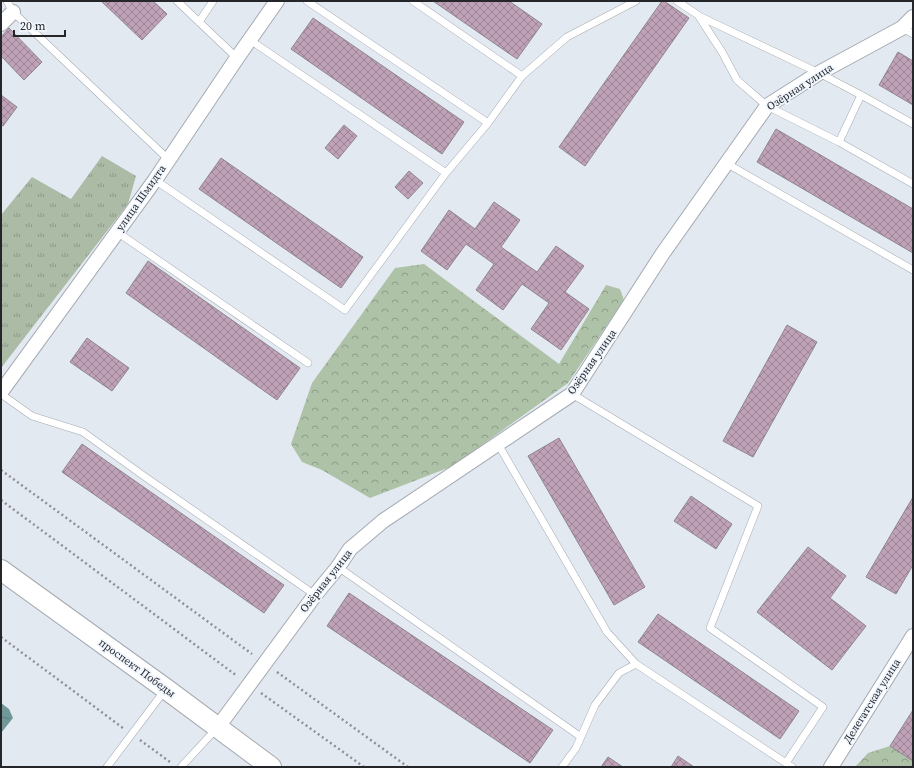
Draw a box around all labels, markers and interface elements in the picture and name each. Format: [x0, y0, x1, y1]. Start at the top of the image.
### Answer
scale bar [14, 12, 65, 38]
text: 20 m [20, 18, 46, 34]
street label: Озёрная улица [764, 60, 836, 114]
street label: улица Шмидта [113, 162, 170, 234]
street label: Озёрная улица [564, 326, 620, 398]
street label: Озёрная улица [297, 546, 356, 616]
street label: проспект Победы [96, 635, 178, 701]
street label: Делегатская улица [840, 656, 904, 746]

